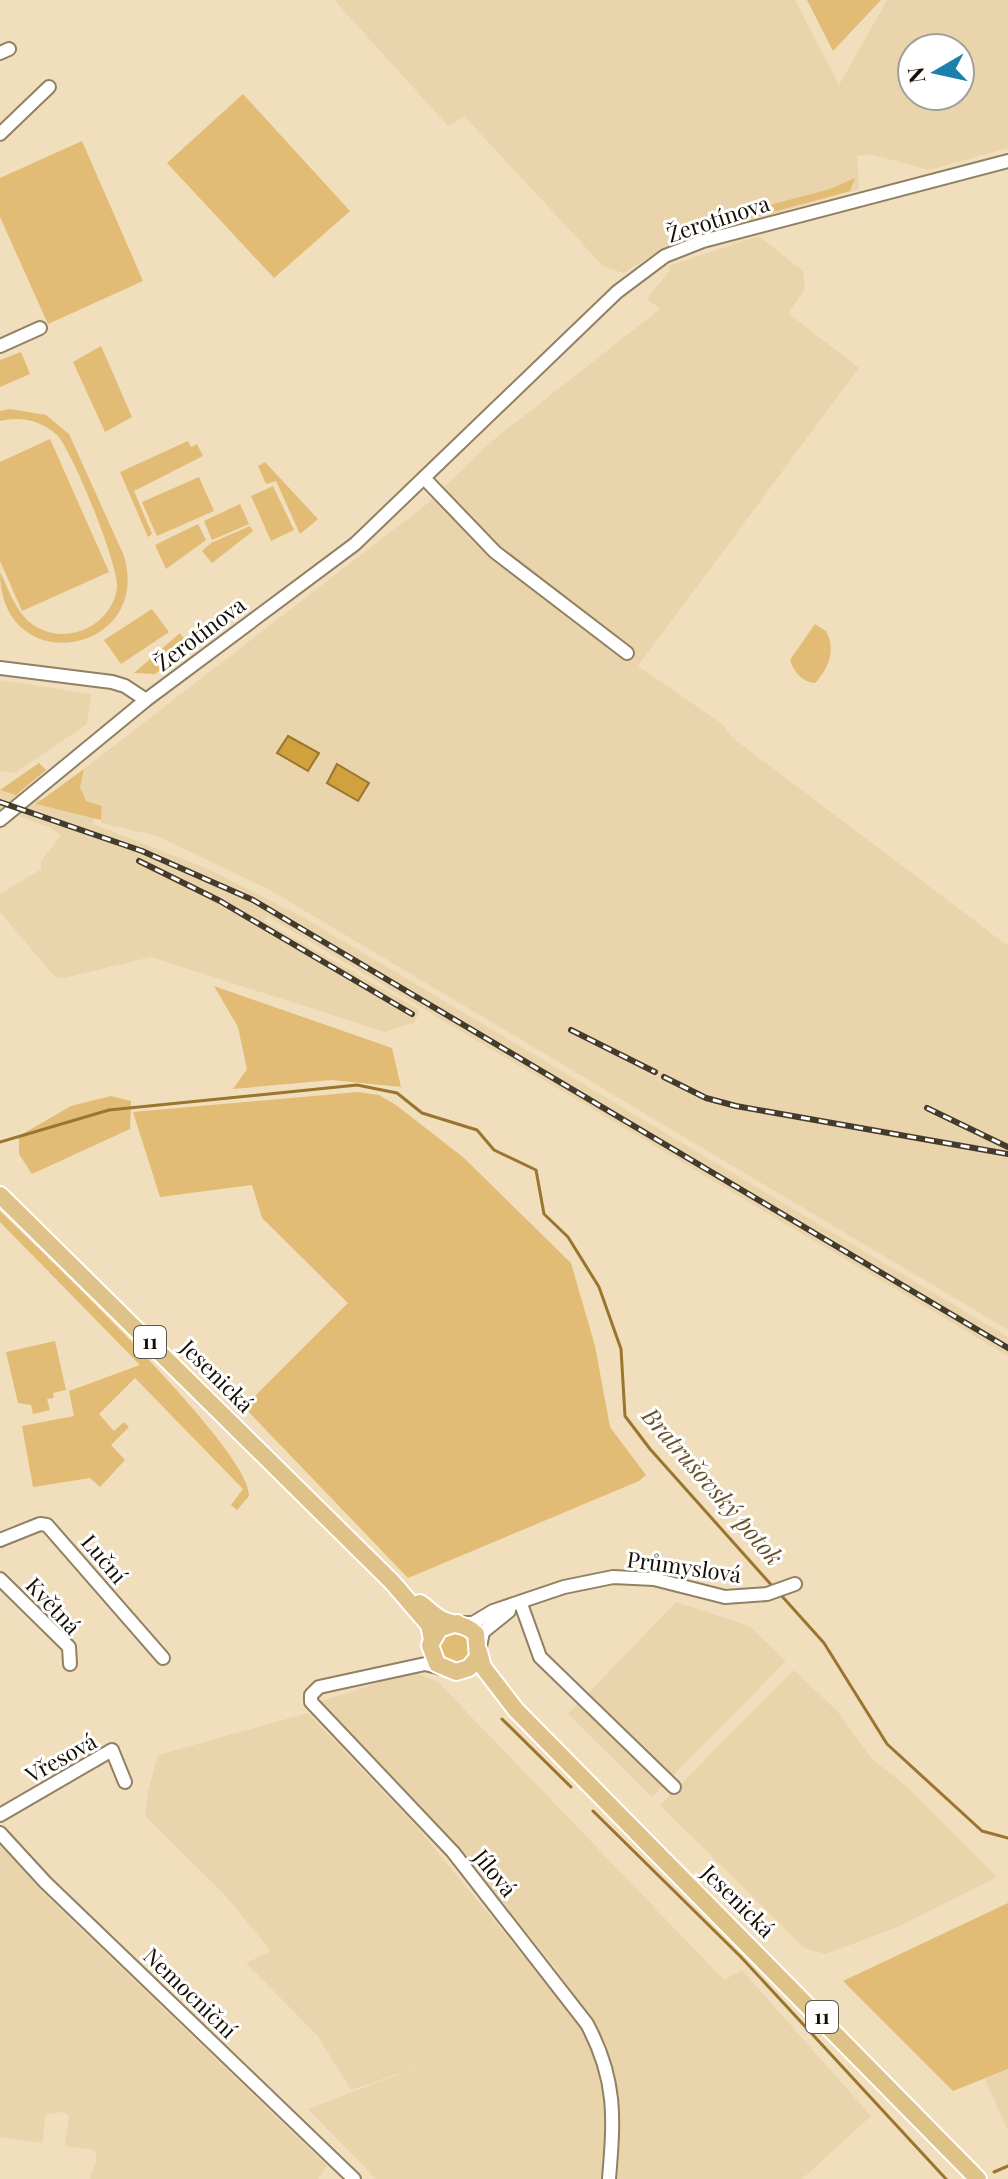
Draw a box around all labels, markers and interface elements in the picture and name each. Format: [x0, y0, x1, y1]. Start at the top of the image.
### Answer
north arrow [896, 32, 976, 112]
text: N [899, 65, 931, 85]
street label: Žerotínova [662, 187, 773, 249]
street label: Žerotínova [148, 589, 251, 677]
road number: 11 [134, 1326, 166, 1358]
street label: Jesenická [174, 1331, 261, 1418]
water label: Bratrušovský potok [635, 1399, 791, 1571]
street label: Luční [75, 1527, 134, 1589]
street label: Průmyslová [625, 1543, 743, 1589]
street label: Květná [20, 1570, 88, 1640]
street label: Vřesová [19, 1725, 102, 1789]
street label: Jílová [467, 1842, 524, 1902]
street label: Jesenická [695, 1856, 782, 1943]
street label: Nemocniční [138, 1940, 244, 2044]
road number: 11 [806, 2001, 838, 2033]

